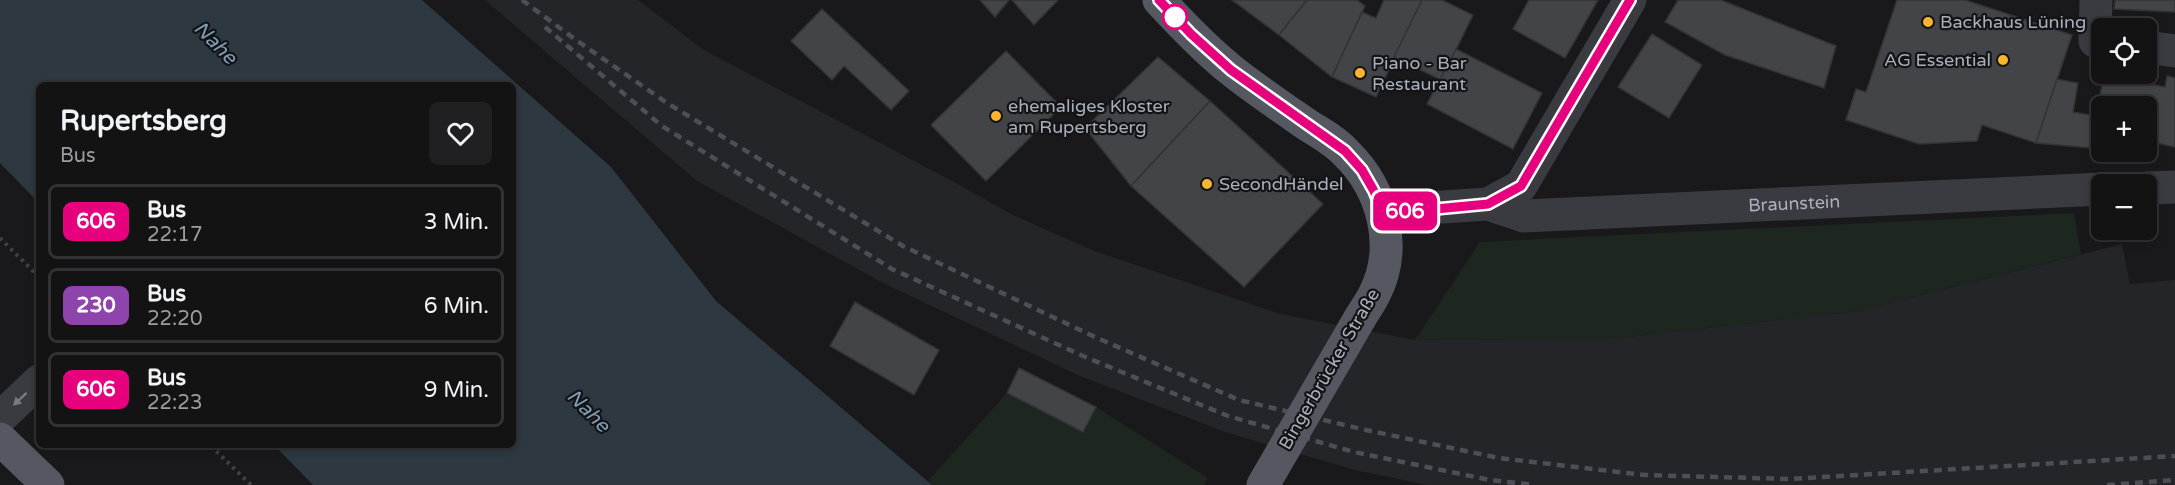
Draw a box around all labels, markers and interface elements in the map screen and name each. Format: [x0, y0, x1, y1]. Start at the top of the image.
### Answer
unlabelled marker [1162, 4, 1188, 30]
place label: Backhaus Lüning [1940, 11, 2086, 33]
marker: Backhaus Lüning [1921, 15, 1935, 29]
water label: Nahe [189, 17, 243, 71]
map controls [2091, 18, 2157, 240]
button: locate [2091, 18, 2157, 84]
place label: AG Essential [1884, 49, 1991, 71]
place label: Piano - Bar Restaurant [1372, 52, 1467, 95]
marker: AG Essential [1996, 53, 2010, 67]
marker: Piano - Bar Restaurant [1353, 66, 1367, 80]
place label: ehemaliges Kloster am Rupertsberg [1008, 95, 1170, 138]
button: + [2091, 96, 2157, 162]
button: heart [429, 102, 492, 165]
text: Rupertsberg [60, 104, 227, 138]
marker: ehemaliges Kloster am Rupertsberg [989, 109, 1003, 123]
text: Bus [60, 144, 96, 168]
place label: SecondHändel [1219, 173, 1344, 195]
button: − [2091, 174, 2157, 240]
marker: SecondHändel [1200, 177, 1214, 191]
street label: Braunstein [1748, 190, 1841, 217]
line badge: 606 [1370, 192, 1440, 230]
text: Bus [147, 197, 186, 223]
text: 606 [1385, 199, 1425, 224]
text: 606 [76, 209, 116, 234]
text: 3 Min. [424, 209, 489, 235]
text: 22:17 [147, 223, 202, 247]
text: Bus [147, 281, 186, 307]
street label: Bingerbrücker Straße [1274, 285, 1384, 453]
text: 230 [76, 293, 116, 318]
text: 6 Min. [424, 293, 489, 319]
text: 22:20 [147, 307, 202, 331]
text: Bus [147, 365, 186, 391]
text: 606 [76, 377, 116, 402]
text: 9 Min. [424, 377, 489, 403]
water label: Nahe [562, 385, 616, 439]
text: 22:23 [147, 391, 202, 415]
one-way arrow [13, 392, 27, 406]

